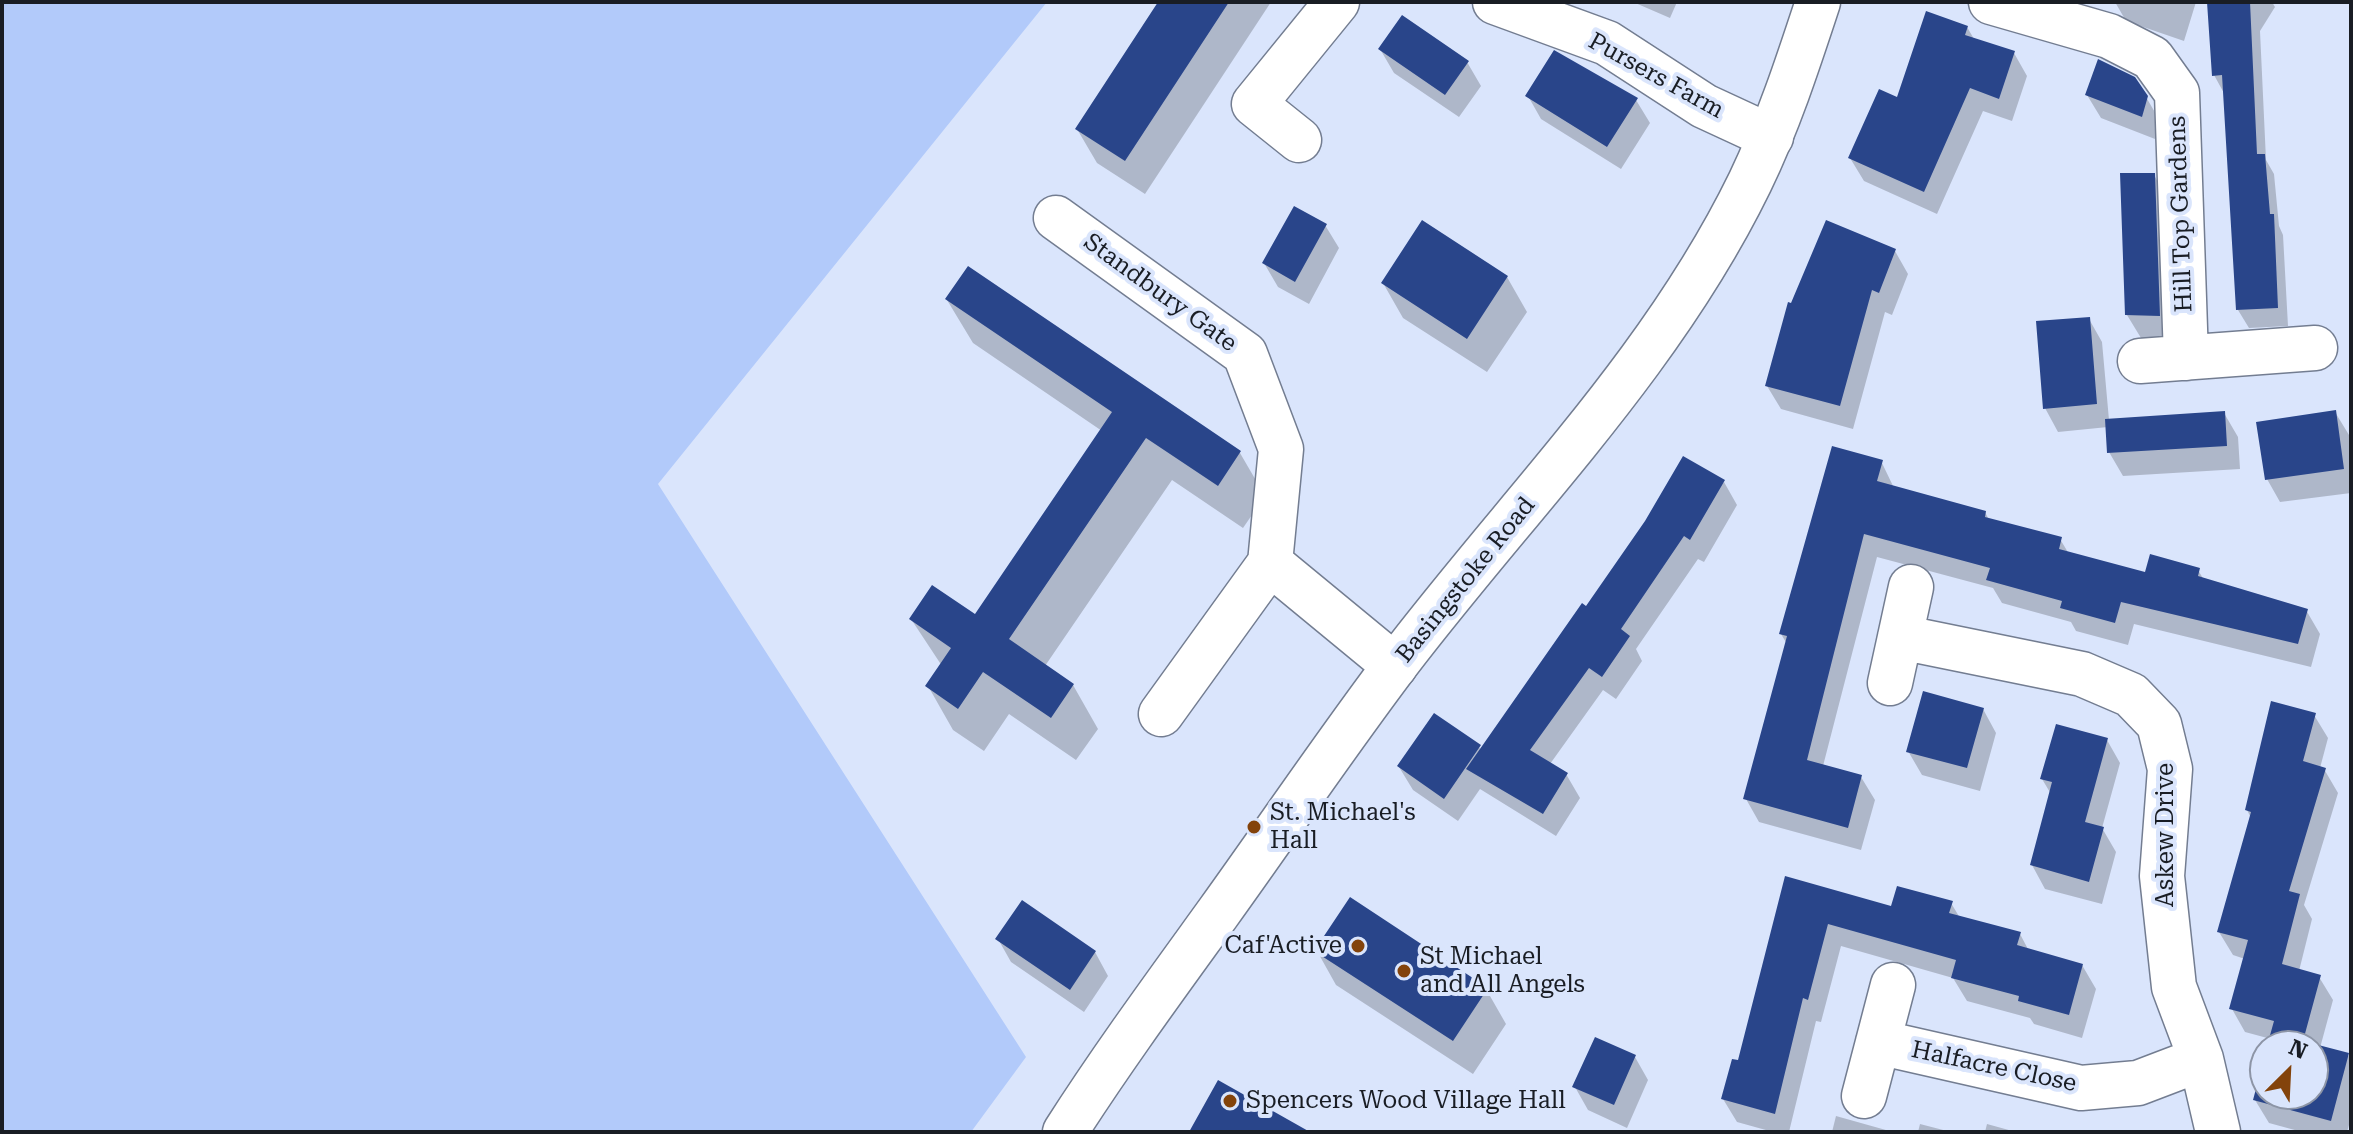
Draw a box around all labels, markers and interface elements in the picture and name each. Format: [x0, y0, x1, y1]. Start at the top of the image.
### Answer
street label: Pursers Farm [1583, 27, 1729, 125]
street label: Hill Top Gardens [2163, 115, 2199, 313]
street label: Standbury Gate [1078, 228, 1242, 358]
street label: Basingstoke Road [1390, 491, 1542, 669]
street label: Askew Drive [2152, 763, 2180, 907]
place label: St. Michael's Hall [1270, 799, 1416, 855]
marker: St. Michael's Hall [1245, 818, 1263, 836]
place label: Caf'Active [1225, 932, 1342, 960]
marker: Caf'Active [1349, 937, 1367, 955]
place label: St Michael and All Angels [1420, 943, 1585, 999]
marker: St Michael and All Angels [1395, 962, 1413, 980]
north arrow [2249, 1030, 2329, 1110]
street label: Halfacre Close [1909, 1035, 2079, 1099]
text: N [2285, 1035, 2311, 1064]
place label: Spencers Wood Village Hall [1246, 1087, 1566, 1115]
marker: Spencers Wood Village Hall [1221, 1092, 1239, 1110]

